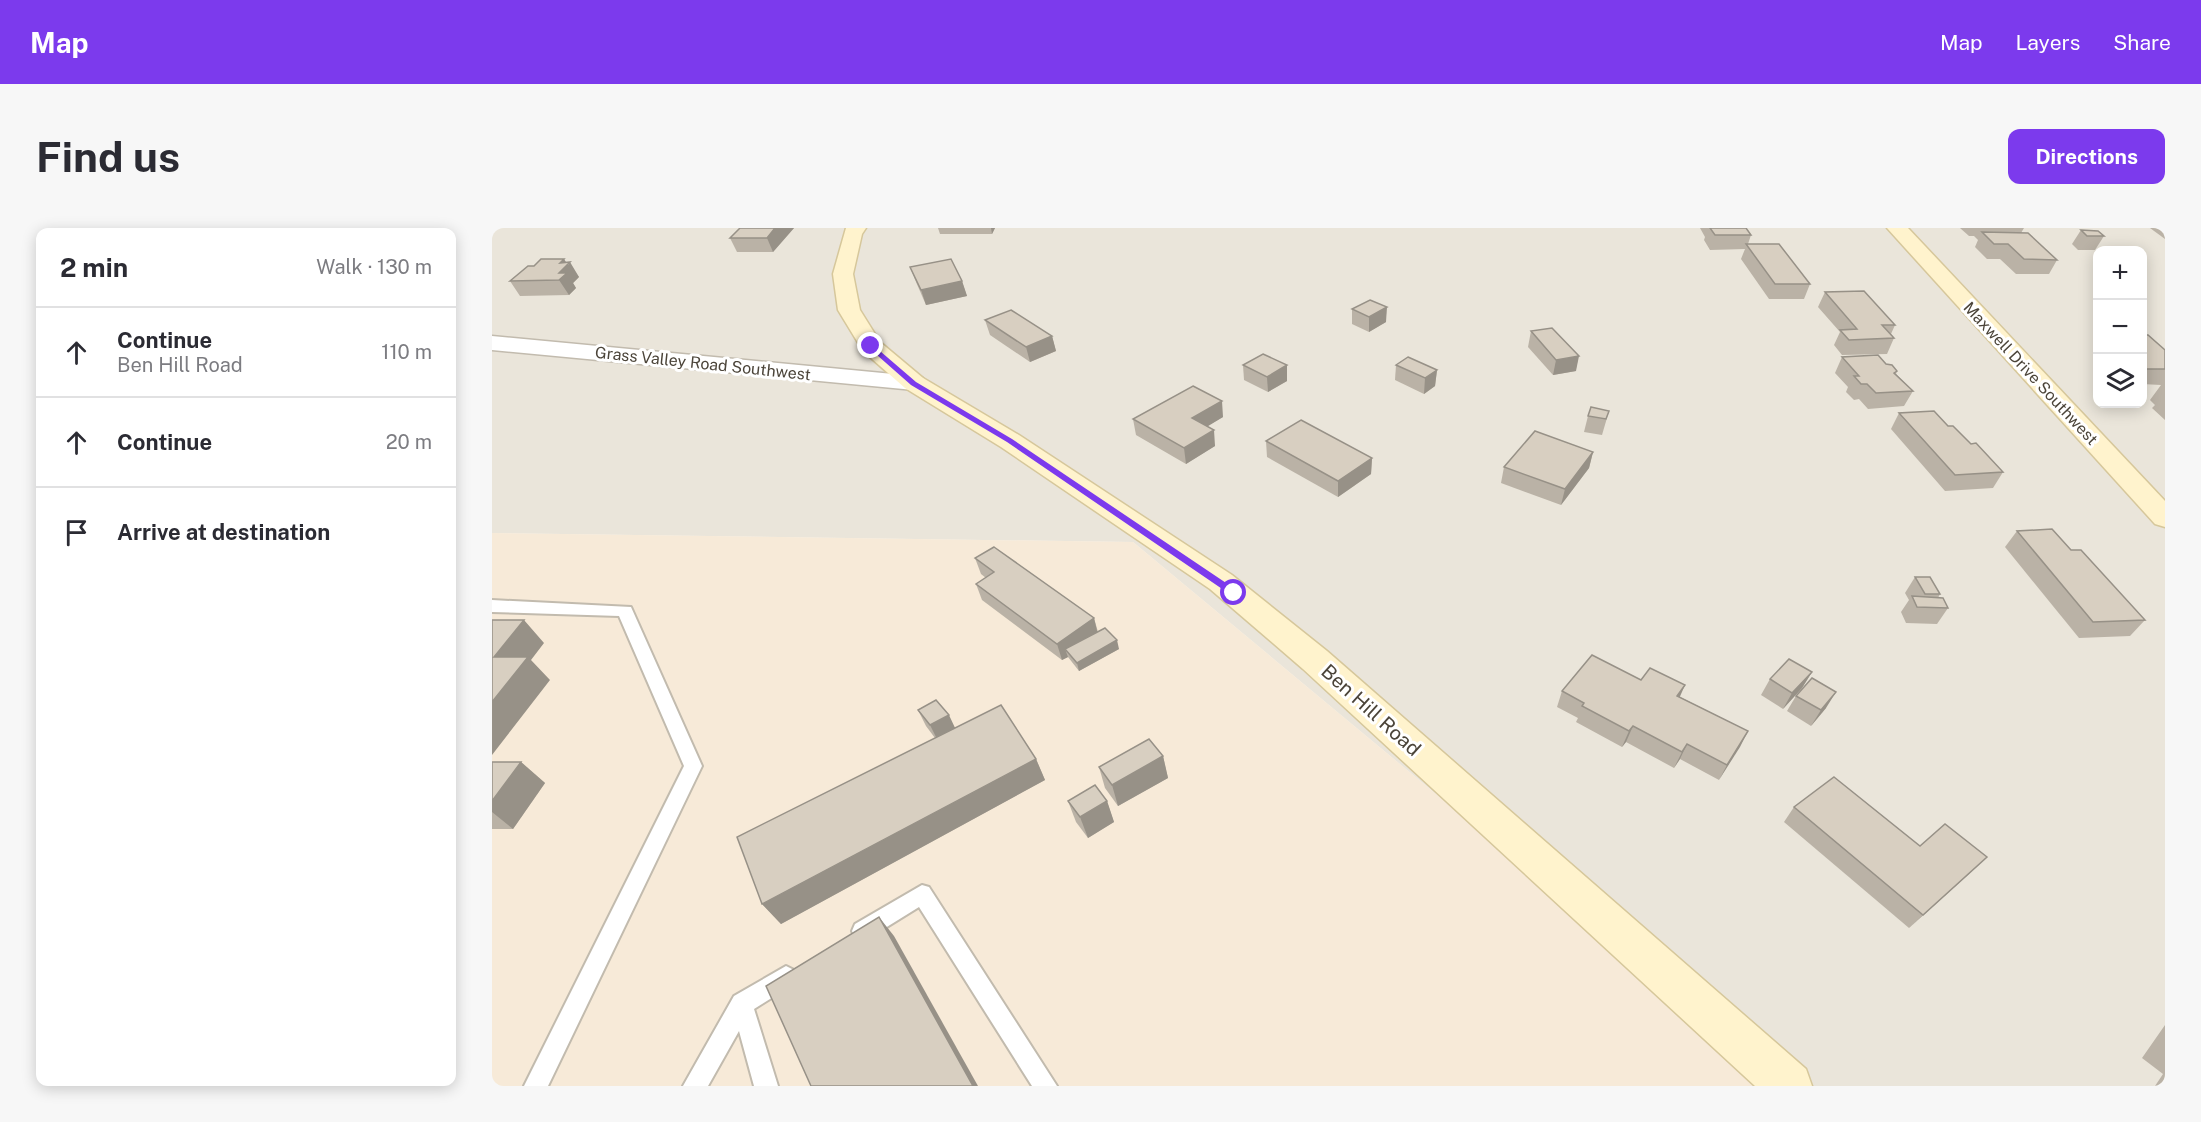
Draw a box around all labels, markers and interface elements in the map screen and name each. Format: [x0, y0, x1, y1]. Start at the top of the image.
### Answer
text: Map [30, 26, 89, 59]
text: Map [1940, 30, 1983, 55]
text: Layers [2016, 30, 2080, 55]
text: Share [2113, 30, 2171, 55]
button: Directions [2008, 129, 2165, 184]
text: Find us [36, 132, 180, 181]
map controls [2093, 246, 2147, 408]
button: + [2093, 246, 2147, 300]
text: 2 min [60, 252, 128, 283]
text: Walk · 130 m [316, 255, 432, 279]
street label: Maxwell Drive Southwest [1959, 298, 2102, 449]
button: − [2093, 300, 2147, 354]
text: Continue [117, 327, 212, 353]
route end [857, 332, 883, 358]
icon: ahead [60, 336, 93, 369]
text: 110 m [381, 340, 432, 364]
street label: Grass Valley Road Southwest [594, 343, 812, 384]
text: Ben Hill Road [117, 353, 243, 377]
button: layers [2093, 354, 2147, 408]
icon: ahead [60, 426, 93, 459]
text: Continue [117, 429, 212, 455]
text: 20 m [386, 430, 432, 454]
icon: arrive [60, 516, 93, 549]
text: Arrive at destination [117, 519, 330, 545]
route start [1220, 579, 1246, 605]
street label: Ben Hill Road [1316, 659, 1426, 761]

